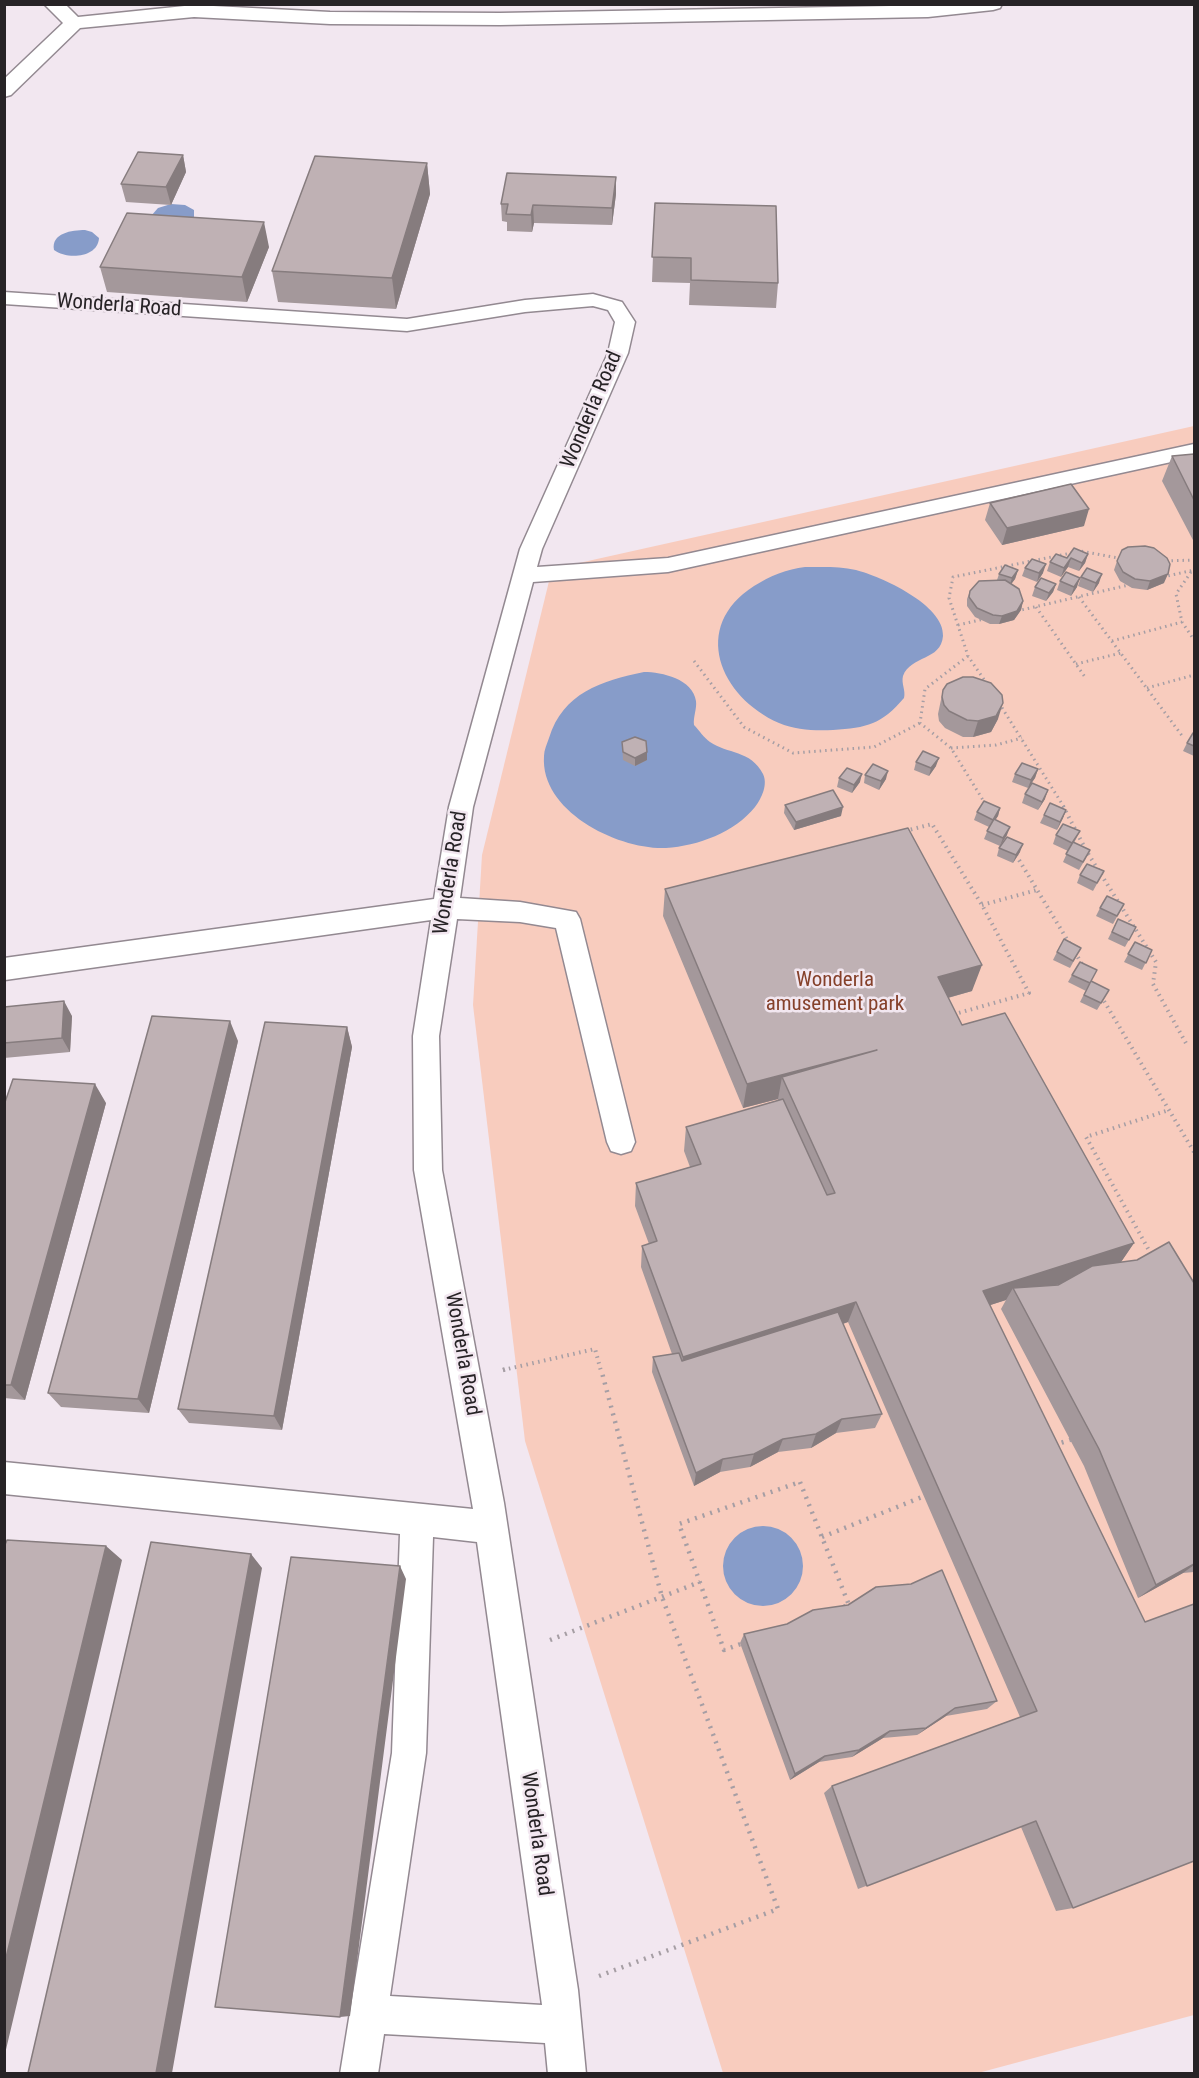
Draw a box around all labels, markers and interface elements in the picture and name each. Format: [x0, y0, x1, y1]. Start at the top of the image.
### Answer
street label: Wonderla Road [56, 289, 182, 323]
street label: Wonderla Road [556, 348, 628, 472]
street label: Wonderla Road [429, 809, 473, 937]
park label: Wonderla amusement park [766, 968, 904, 1018]
street label: Wonderla Road [439, 1290, 485, 1418]
street label: Wonderla Road [515, 1770, 557, 1898]

